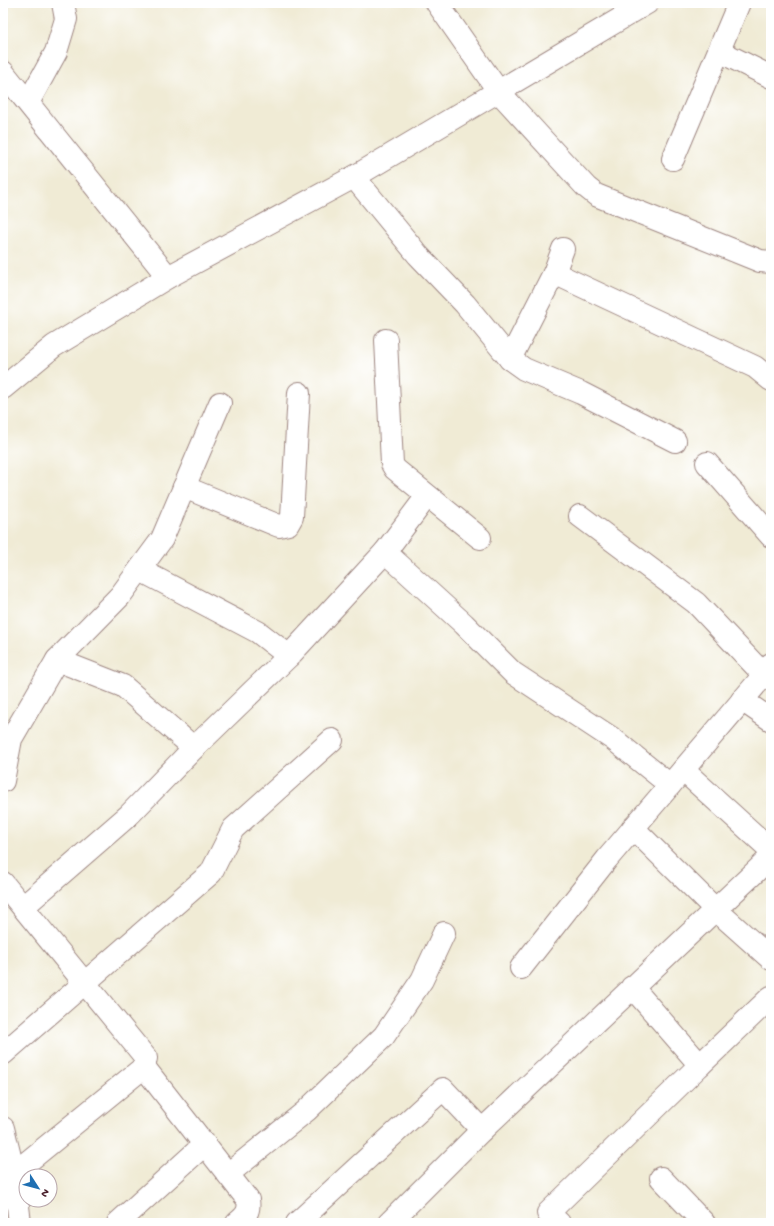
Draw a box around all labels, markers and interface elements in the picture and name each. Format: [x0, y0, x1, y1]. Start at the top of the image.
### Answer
north arrow [18, 1168, 58, 1208]
text: N [38, 1186, 51, 1199]

